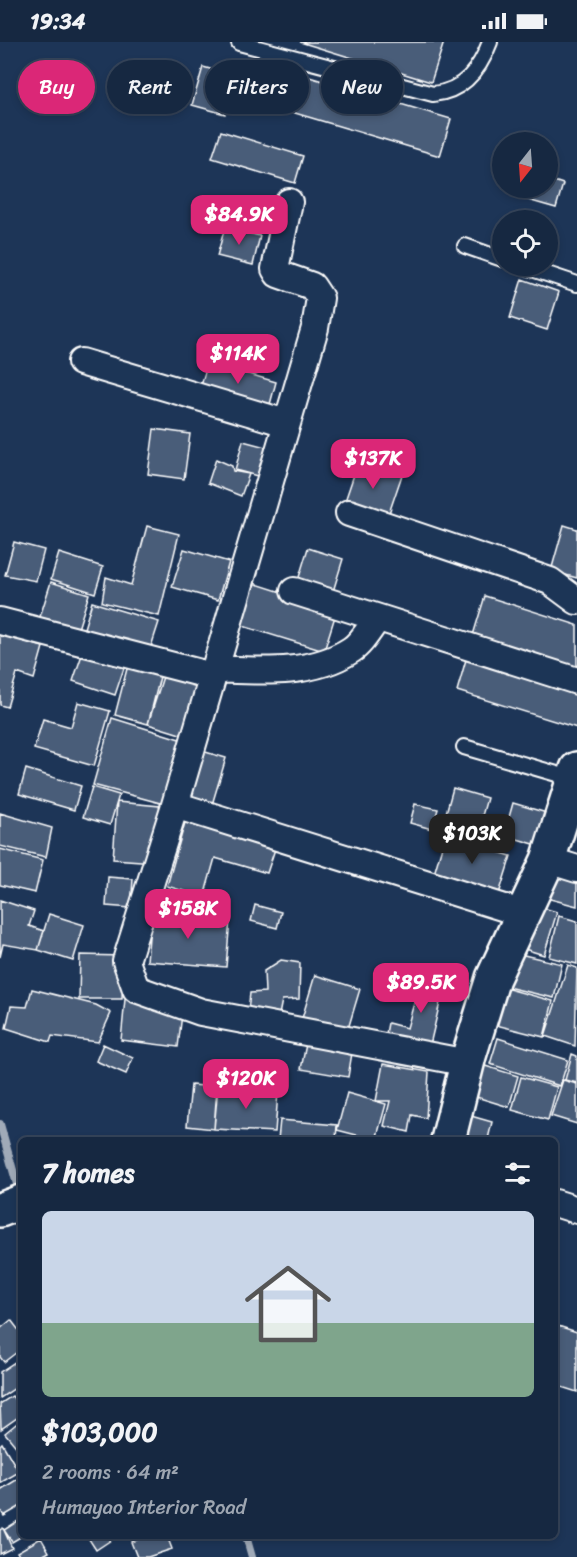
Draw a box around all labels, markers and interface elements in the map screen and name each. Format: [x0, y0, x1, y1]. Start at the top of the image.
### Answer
text: 19:34 [30, 2, 85, 41]
chip: Buy [18, 60, 95, 114]
chip: Rent [107, 60, 193, 114]
chip: Filters [205, 60, 309, 114]
chip: New [321, 60, 403, 114]
north arrow [492, 132, 558, 198]
map controls [492, 132, 558, 276]
pin: $84.9K [190, 195, 288, 246]
text: $84.9K [205, 197, 273, 232]
button: locate [492, 210, 558, 276]
pin: $114K [196, 334, 280, 385]
text: $114K [210, 336, 266, 371]
pin: $137K [331, 439, 415, 490]
text: $137K [345, 441, 401, 476]
pin: $103K [430, 814, 514, 865]
text: $103K [443, 816, 501, 851]
pin: $158K [146, 889, 230, 940]
text: $158K [159, 891, 217, 926]
pin: $89.5K [372, 963, 470, 1014]
text: $89.5K [387, 965, 455, 1000]
pin: $120K [204, 1059, 288, 1110]
text: $120K [217, 1061, 275, 1096]
text: 7 homes [42, 1150, 134, 1196]
icon: filters [501, 1157, 534, 1190]
icon: home [234, 1250, 342, 1358]
text: $103,000 [42, 1409, 158, 1455]
text: 2 rooms · 64 m² [42, 1455, 179, 1490]
text: Humayao Interior Road [42, 1490, 246, 1525]

